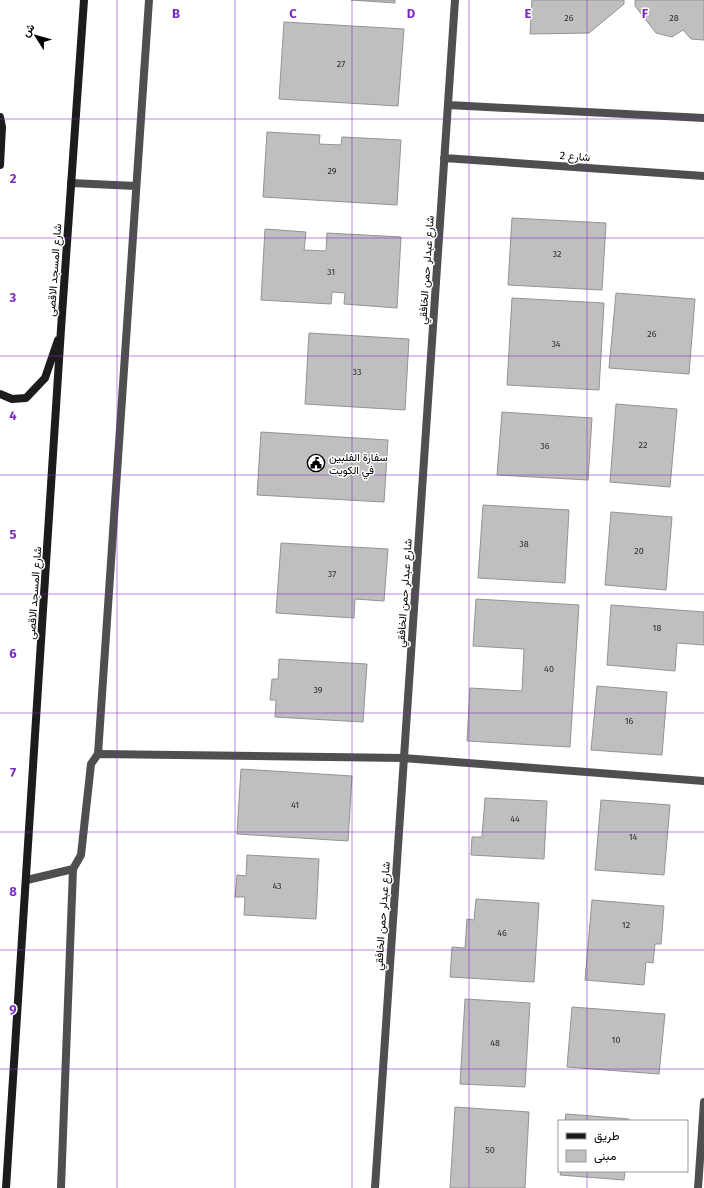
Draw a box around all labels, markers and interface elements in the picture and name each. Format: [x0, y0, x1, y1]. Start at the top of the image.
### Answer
text: B [172, 6, 180, 21]
text: C [289, 6, 297, 21]
text: D [407, 6, 416, 21]
text: E [525, 6, 532, 21]
text: F [642, 6, 649, 21]
house number: 26 [564, 13, 574, 23]
house number: 28 [669, 13, 679, 23]
north arrow [16, 16, 56, 56]
text: ش [19, 21, 38, 39]
house number: 27 [337, 59, 345, 69]
street label: شارع 2 [559, 149, 591, 165]
house number: 29 [327, 166, 337, 176]
text: 2 [10, 171, 17, 186]
street label: شارع عبدلر حمن الخافقي [416, 215, 440, 325]
street label: شارع المسجد الاقصى [45, 223, 65, 317]
house number: 32 [553, 249, 561, 259]
house number: 31 [327, 267, 335, 277]
text: 3 [9, 290, 17, 305]
house number: 26 [647, 329, 657, 339]
house number: 34 [551, 339, 561, 349]
house number: 33 [353, 367, 361, 377]
text: 4 [9, 408, 17, 423]
house number: 22 [639, 440, 647, 450]
house number: 36 [540, 441, 550, 451]
place label: سفارة الفلبين في الكويت [329, 451, 388, 480]
public building icon: سفارة الفلبين في الكويت [306, 453, 326, 473]
text: 5 [10, 527, 17, 542]
street label: شارع عبدلر حمن الخافقي [394, 538, 418, 648]
house number: 38 [519, 539, 529, 549]
street label: شارع المسجد الاقصى [25, 546, 45, 640]
house number: 20 [634, 546, 644, 556]
house number: 37 [328, 569, 336, 579]
house number: 18 [653, 623, 661, 633]
text: 6 [9, 646, 17, 661]
house number: 40 [544, 664, 554, 674]
house number: 39 [313, 685, 323, 695]
house number: 16 [625, 716, 634, 726]
text: 7 [10, 765, 16, 780]
house number: 41 [291, 800, 299, 810]
house number: 44 [510, 814, 520, 824]
house number: 14 [629, 832, 638, 842]
street label: شارع عبدلر حمن الخافقي [372, 861, 396, 971]
house number: 43 [272, 881, 282, 891]
text: 8 [9, 884, 17, 899]
house number: 12 [622, 920, 630, 930]
house number: 46 [497, 928, 507, 938]
text: 9 [9, 1002, 17, 1017]
house number: 10 [612, 1035, 620, 1045]
house number: 48 [490, 1038, 500, 1048]
legend [558, 1120, 688, 1172]
text: طريق [594, 1129, 620, 1144]
house number: 50 [485, 1145, 495, 1155]
text: مبنى [594, 1149, 616, 1164]

